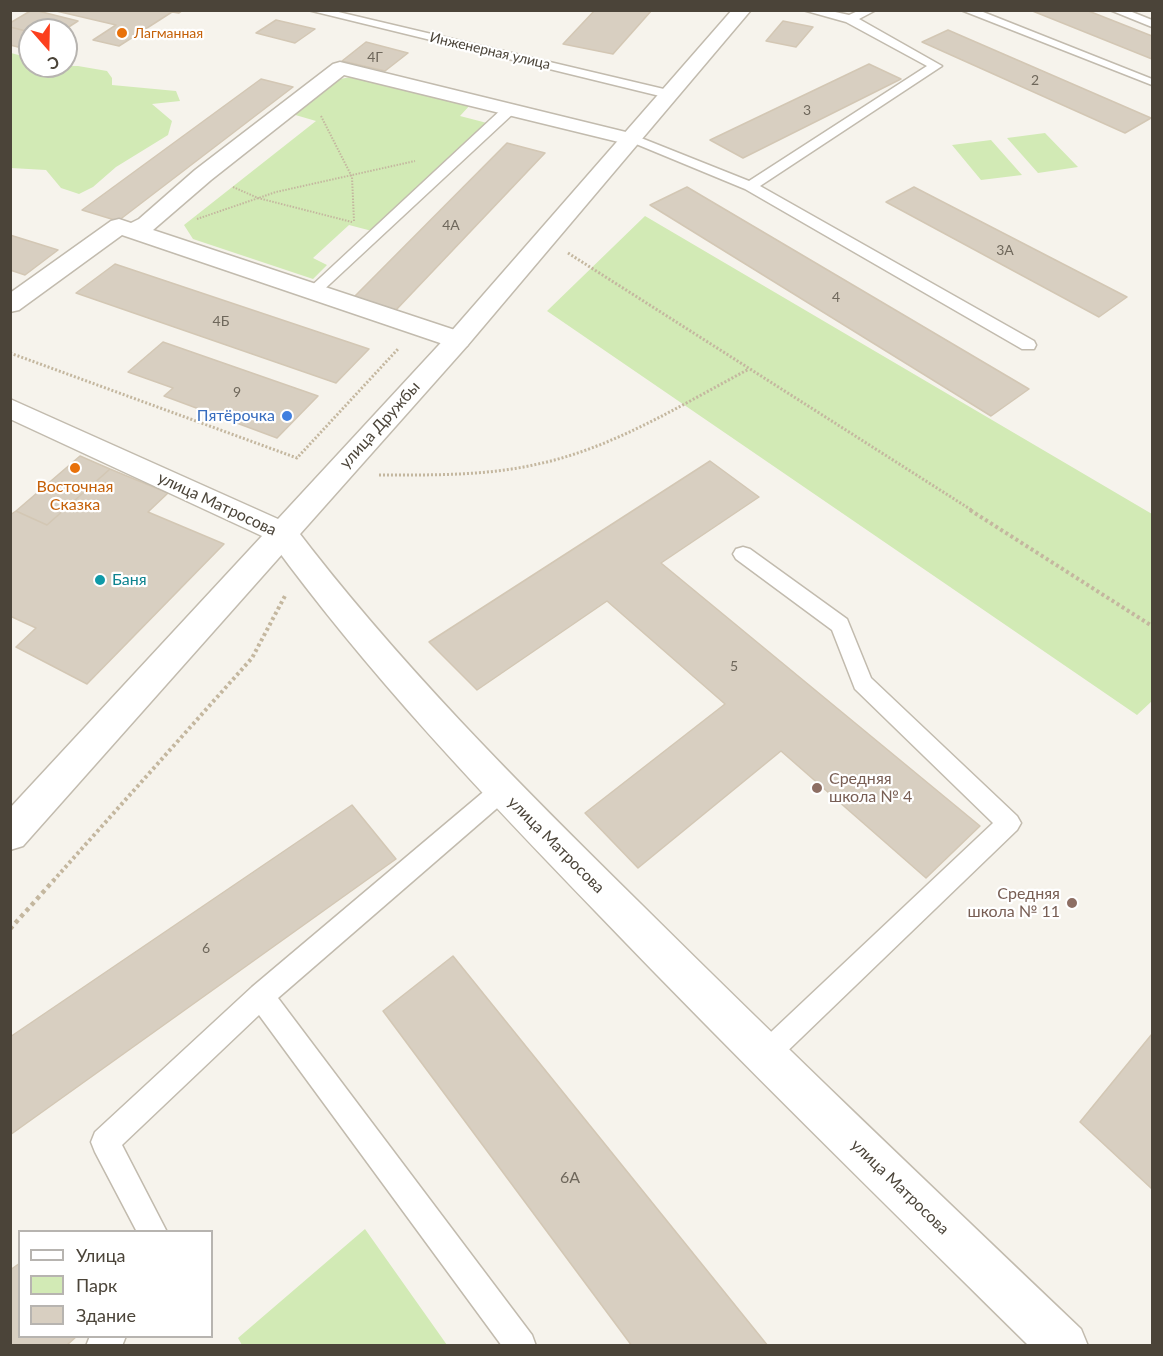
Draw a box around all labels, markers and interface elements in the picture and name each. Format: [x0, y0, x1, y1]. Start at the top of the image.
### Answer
north arrow [18, 18, 78, 78]
place label: Лагманная [134, 25, 203, 41]
marker: Лагманная [115, 26, 129, 40]
street label: Инженерная улица [428, 29, 552, 73]
house number: 4Г [367, 49, 383, 65]
text: С [45, 53, 62, 74]
house number: 2 [1031, 72, 1039, 88]
house number: 3 [803, 102, 811, 118]
house number: 4А [442, 217, 460, 233]
house number: 3А [996, 242, 1014, 258]
house number: 4 [832, 289, 840, 305]
house number: 4Б [213, 313, 229, 329]
street label: улица Дружбы [336, 377, 424, 473]
house number: 9 [233, 384, 241, 400]
place label: Пятёрочка [197, 406, 275, 426]
marker: Пятёрочка [280, 409, 294, 423]
marker: Восточная Сказка [68, 461, 82, 475]
street label: улица Матросова [155, 468, 279, 540]
place label: Восточная Сказка [37, 477, 113, 515]
place label: Баня [112, 570, 147, 590]
marker: Баня [93, 573, 107, 587]
house number: 5 [730, 658, 738, 674]
place label: Средняя школа № 4 [829, 769, 912, 807]
marker: Средняя школа № 4 [810, 781, 824, 795]
street label: улица Матросова [504, 793, 608, 897]
place label: Средняя школа № 11 [967, 884, 1060, 922]
marker: Средняя школа № 11 [1065, 896, 1079, 910]
house number: 6 [202, 940, 210, 956]
street label: улица Матросова [847, 1135, 953, 1239]
house number: 6А [560, 1168, 580, 1188]
legend [18, 1230, 213, 1338]
text: Улица [76, 1244, 126, 1266]
text: Парк [76, 1274, 117, 1296]
text: Здание [76, 1304, 136, 1326]

